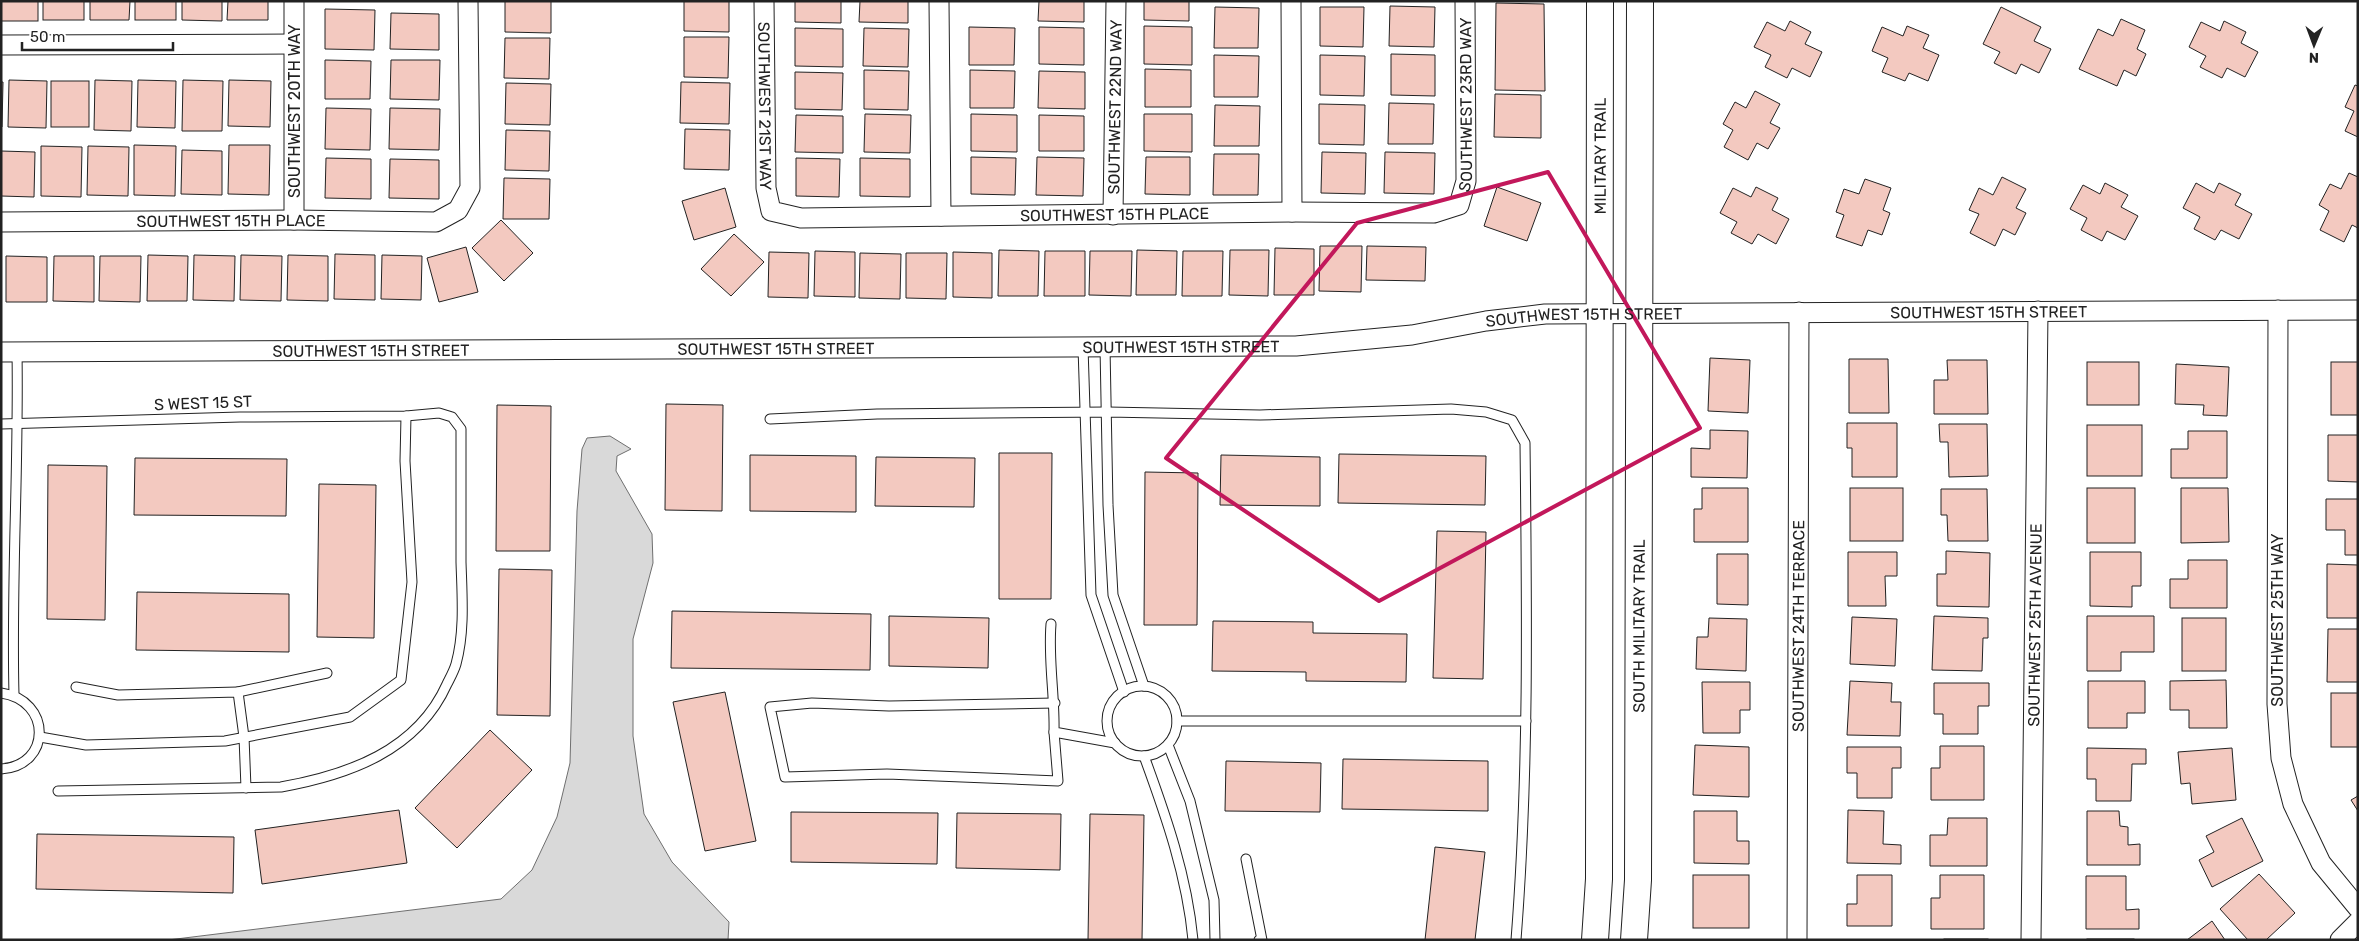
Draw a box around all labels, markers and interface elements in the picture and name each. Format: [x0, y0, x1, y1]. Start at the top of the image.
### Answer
street label: SOUTHWEST 23RD WAY [1454, 17, 1476, 194]
street label: SOUTHWEST 22ND WAY [1104, 19, 1125, 195]
scale bar [22, 20, 174, 52]
north arrow [2289, 20, 2339, 70]
street label: SOUTHWEST 21ST WAY [755, 21, 776, 191]
street label: SOUTHWEST 20TH WAY [285, 24, 304, 198]
text: 50 m [30, 28, 65, 46]
text: N [2309, 49, 2319, 66]
street label: MILITARY TRAIL [1590, 98, 1609, 214]
street label: SOUTHWEST 15TH PLACE [1020, 204, 1209, 225]
street label: SOUTHWEST 15TH PLACE [136, 210, 326, 231]
street label: SOUTHWEST 15TH STREET [1890, 302, 2087, 322]
street label: SOUTHWEST 15TH STREET [1484, 304, 1682, 330]
street label: SOUTHWEST 15TH STREET [1082, 337, 1280, 356]
street label: SOUTHWEST 15TH STREET [677, 338, 875, 358]
street label: SOUTHWEST 15TH STREET [272, 340, 470, 360]
street label: S WEST 15 ST [154, 392, 252, 414]
street label: SOUTHWEST 24TH TERRACE [1788, 520, 1808, 732]
street label: SOUTHWEST 25TH AVENUE [2024, 523, 2045, 727]
street label: SOUTHWEST 25TH WAY [2268, 533, 2287, 707]
street label: SOUTH MILITARY TRAIL [1629, 539, 1648, 713]

